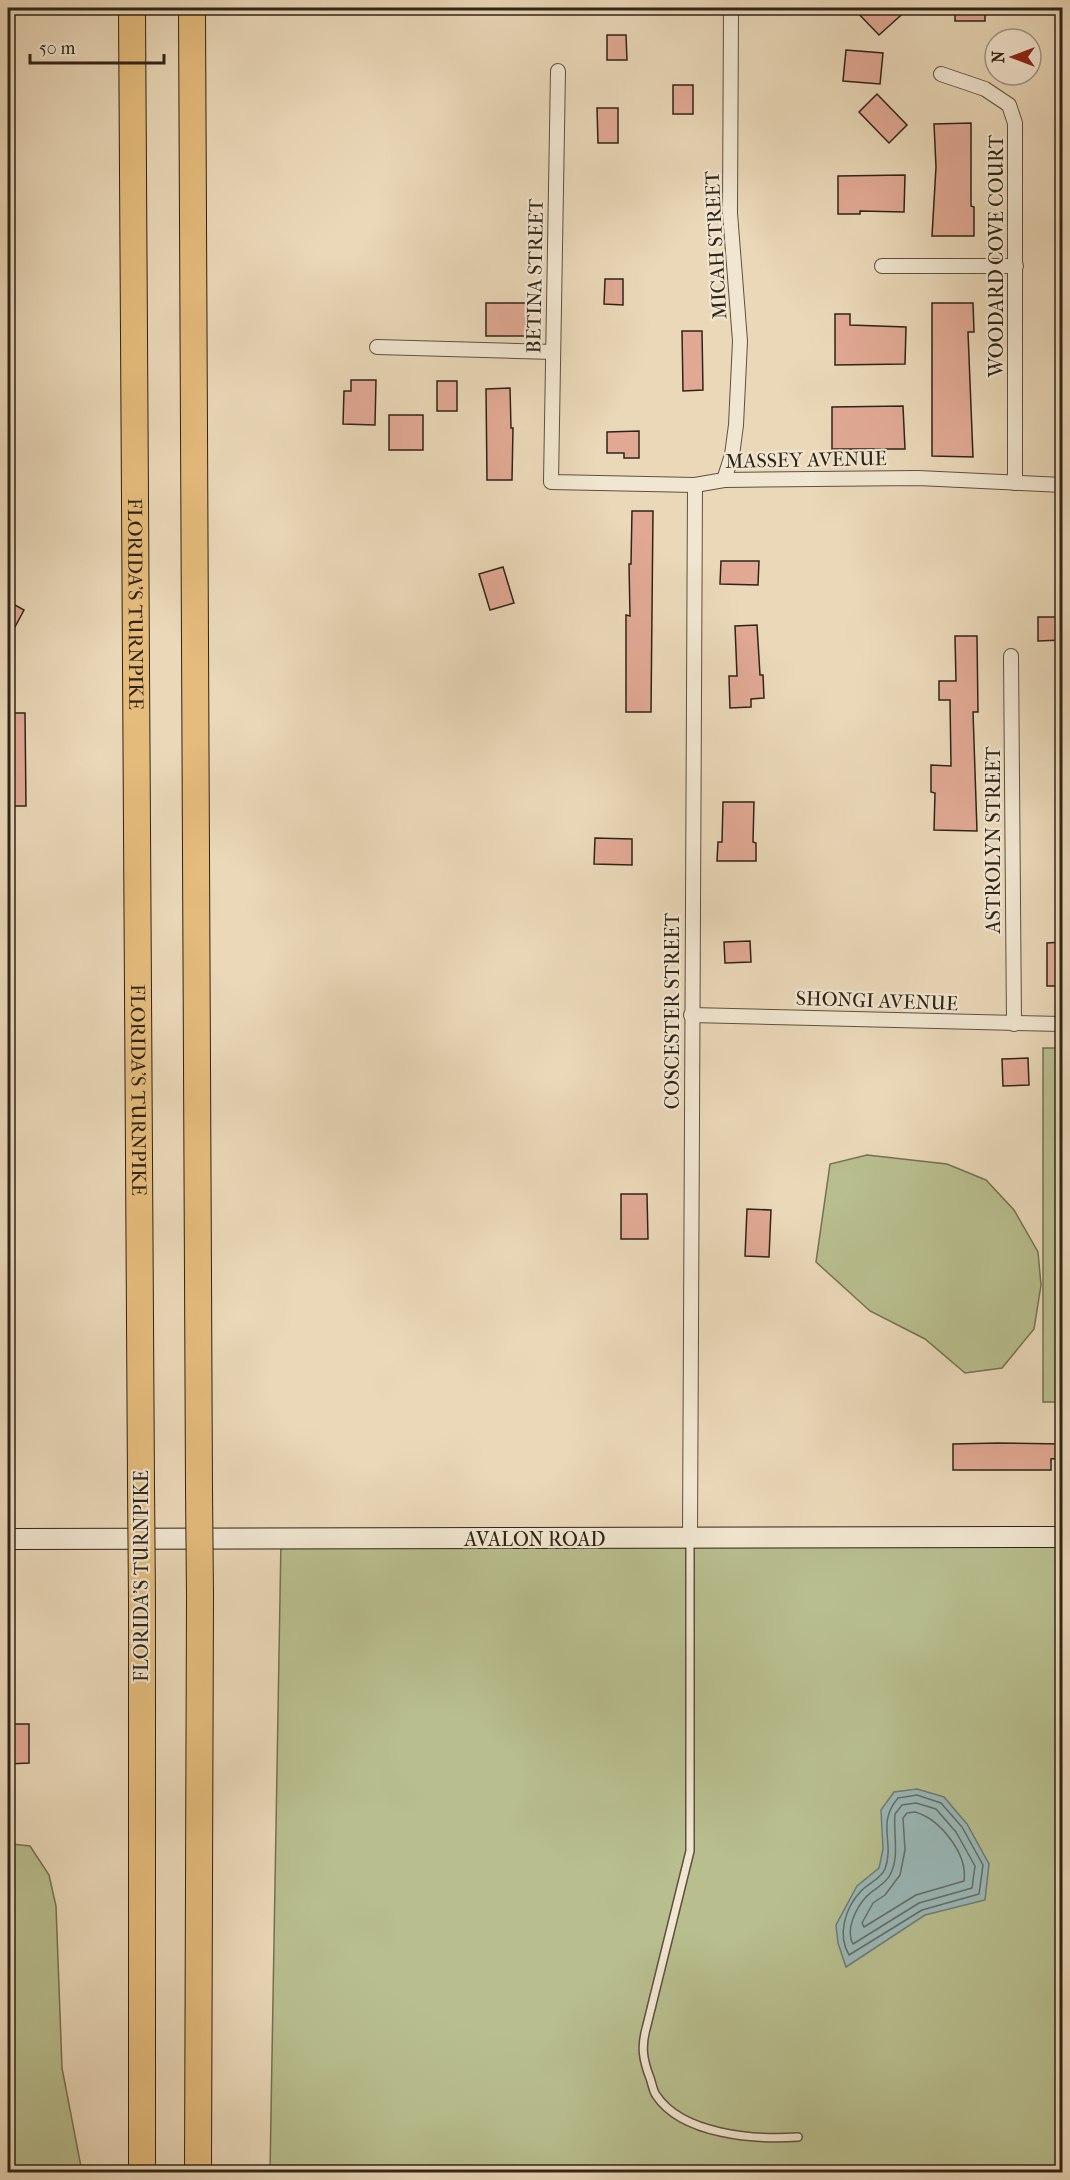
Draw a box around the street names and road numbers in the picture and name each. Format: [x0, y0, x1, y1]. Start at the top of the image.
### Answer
street label: WOODARD COVE COURT [985, 134, 1008, 378]
street label: MICAH STREET [701, 170, 731, 320]
street label: BETINA STREET [522, 198, 548, 354]
street label: MASSEY AVENUE [725, 447, 887, 473]
street label: FLORIDA'S TURNPIKE [123, 498, 148, 710]
street label: ASTROLYN STREET [982, 746, 1005, 934]
street label: COSCESTER STREET [661, 912, 684, 1109]
street label: FLORIDA'S TURNPIKE [126, 984, 151, 1196]
street label: SHONGI AVENUE [795, 987, 959, 1015]
street label: FLORIDA'S TURNPIKE [130, 1470, 153, 1682]
street label: AVALON ROAD [463, 1528, 606, 1551]

